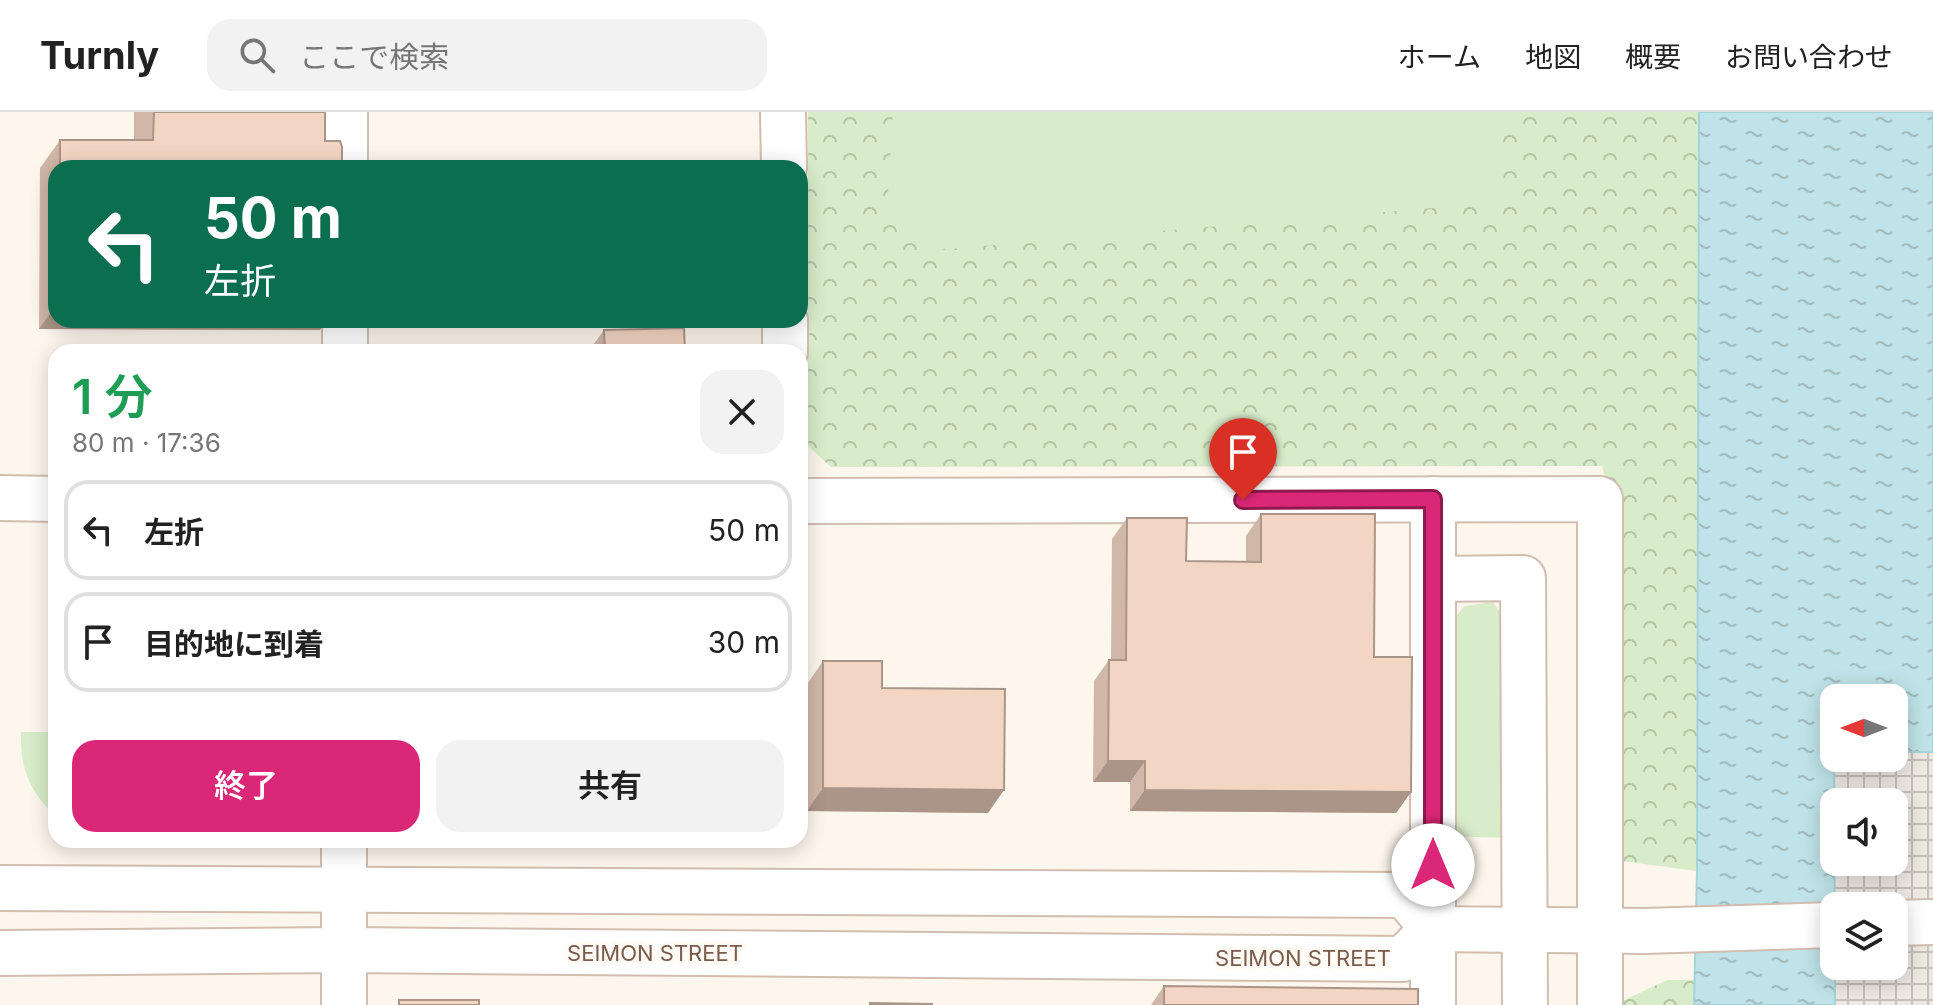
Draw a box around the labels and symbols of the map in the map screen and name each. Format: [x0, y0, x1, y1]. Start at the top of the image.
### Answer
pin [1209, 418, 1277, 500]
north arrow [1820, 684, 1908, 772]
position arrow [1391, 823, 1475, 907]
street label: SEIMON STREET [567, 940, 743, 966]
street label: SEIMON STREET [1215, 945, 1391, 971]

